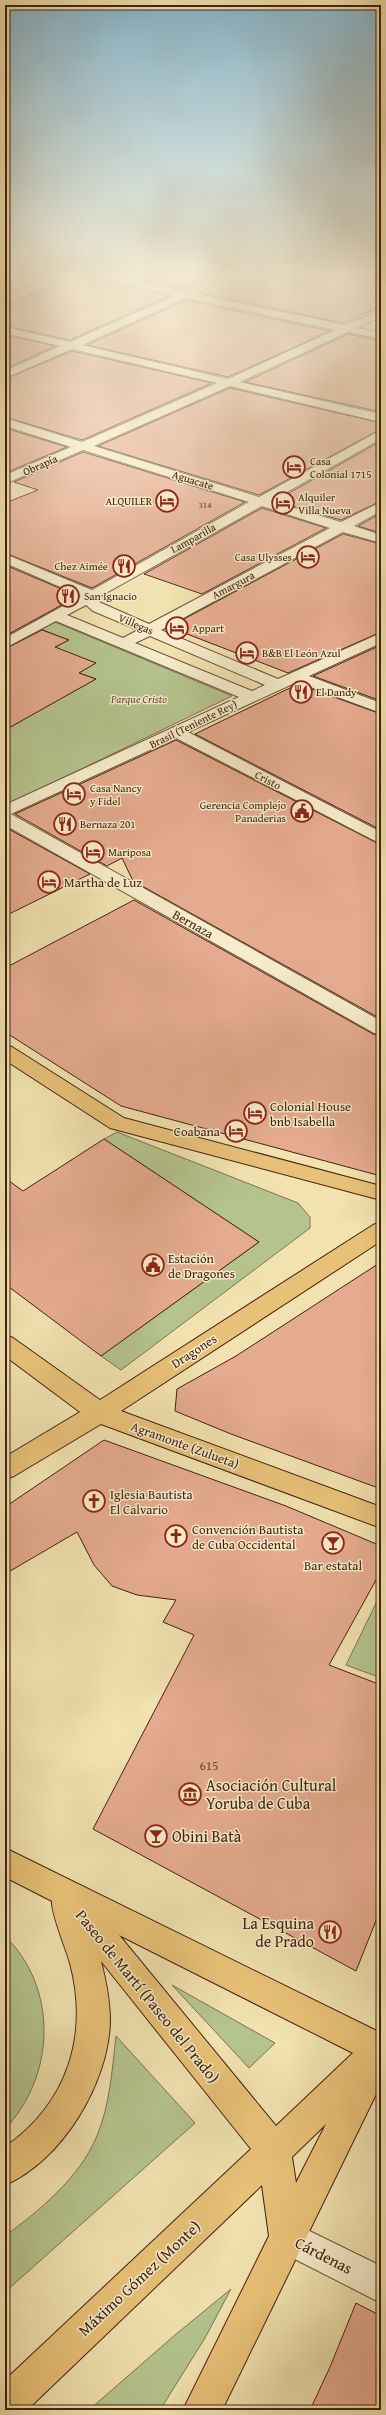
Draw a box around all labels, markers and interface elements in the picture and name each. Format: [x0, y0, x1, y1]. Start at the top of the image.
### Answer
street label: Obrapía [20, 450, 61, 480]
place label: Casa Colonial 1715 [310, 453, 371, 482]
hotel icon: Casa Colonial 1715 [281, 454, 307, 480]
street label: Aguacate [170, 466, 216, 494]
hotel icon: ALQUILER [154, 488, 180, 514]
place label: Alquiler Villa Nueva [298, 489, 352, 518]
hotel icon: Alquiler Villa Nueva [270, 490, 296, 516]
place label: ALQUILER [105, 493, 153, 509]
house number: 314 [199, 498, 212, 511]
street label: Lamparilla [167, 519, 219, 557]
hotel icon: Casa Ulysses [295, 544, 321, 570]
place label: Casa Ulysses [235, 549, 292, 565]
restaurant icon: Chez Aimée [111, 553, 137, 579]
place label: Chez Aimée [54, 558, 108, 574]
street label: Amargura [209, 567, 258, 603]
restaurant icon: San Ignacio [55, 583, 81, 609]
place label: San Ignacio [84, 588, 137, 604]
street label: Villegas [116, 609, 156, 639]
hotel icon: Appart [164, 615, 190, 641]
place label: Appart [192, 620, 224, 636]
hotel icon: B&B El León Azul [234, 640, 260, 666]
place label: B&B El León Azul [262, 645, 341, 661]
restaurant icon: El Dandy [288, 679, 314, 705]
place label: El Dandy [316, 684, 357, 700]
park label: Parque Cristo [110, 691, 167, 707]
street label: Brasil (Teniente Rey) [146, 696, 240, 752]
street label: Cristo [252, 767, 284, 794]
place label: Casa Nancy y Fidel [89, 780, 143, 809]
hotel icon: Casa Nancy y Fidel [61, 781, 87, 807]
place label: Gerencia Complejo Panaderias [200, 797, 286, 826]
public building icon: Gerencia Complejo Panaderias [289, 798, 315, 824]
restaurant icon: Bernaza 201 [52, 811, 78, 837]
place label: Bernaza 201 [80, 816, 136, 832]
hotel icon: Mariposa [80, 839, 106, 865]
place label: Mariposa [108, 844, 152, 860]
hotel icon: Martha de Luz [36, 869, 62, 895]
place label: Martha de Luz [64, 873, 142, 892]
street label: Bernaza [169, 905, 218, 943]
place label: Colonial House bnb Isabella [270, 1097, 351, 1131]
hotel icon: Colonial House bnb Isabella [242, 1100, 268, 1126]
hotel icon: Coabana [223, 1118, 249, 1144]
place label: Coabana [174, 1122, 221, 1141]
place label: Estación de Dragones [168, 1249, 235, 1283]
public building icon: Estación de Dragones [140, 1252, 166, 1278]
street label: Dragones [167, 1329, 221, 1373]
street label: Agramonte (Zulueta) [128, 1417, 242, 1473]
place label: Iglesia Bautista El Calvario [110, 1485, 194, 1519]
church icon: Iglesia Bautista El Calvario [81, 1488, 107, 1514]
place label: Convención Bautista de Cuba Occidental [192, 1520, 304, 1554]
church icon: Convención Bautista de Cuba Occidental [163, 1523, 189, 1549]
bar icon: Bar estatal [320, 1530, 346, 1556]
place label: Bar estatal [304, 1556, 362, 1575]
house number: 615 [200, 1756, 218, 1775]
place label: Asociación Cultural Yoruba de Cuba [206, 1773, 337, 1815]
museum icon: Asociación Cultural Yoruba de Cuba [177, 1781, 203, 1807]
bar icon: Obini Batà [143, 1823, 169, 1849]
place label: Obini Batà [172, 1824, 242, 1848]
street label: Paseo de Martí (Paseo del Prado) [70, 1904, 226, 2088]
place label: La Esquina de Prado [243, 1911, 314, 1953]
restaurant icon: La Esquina de Prado [317, 1919, 343, 1945]
street label: Máximo Gómez (Monte) [72, 2214, 206, 2342]
street label: Cárdenas [291, 2230, 357, 2280]

